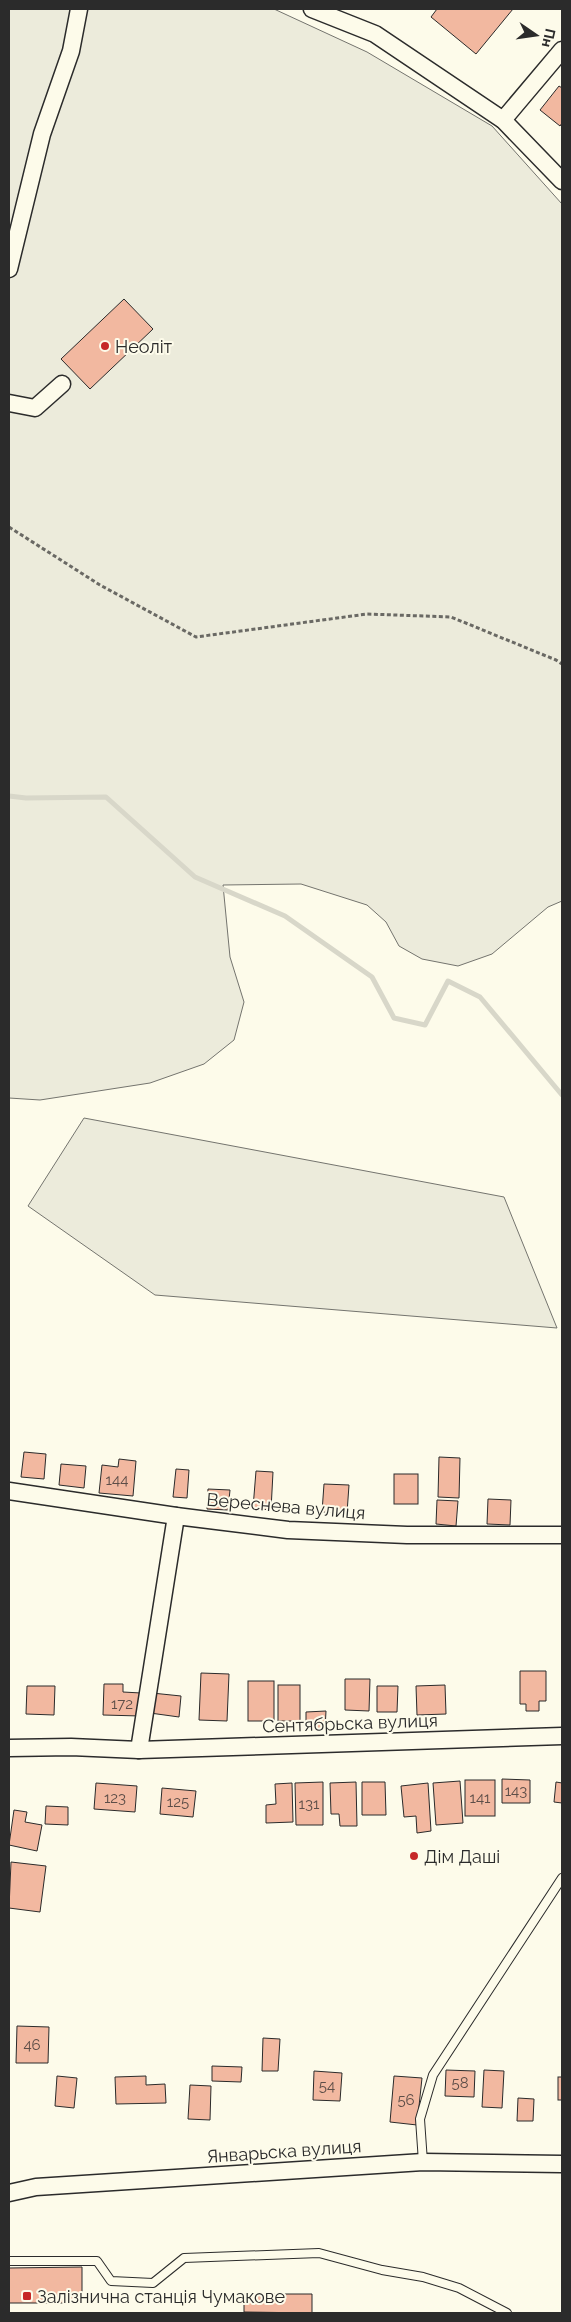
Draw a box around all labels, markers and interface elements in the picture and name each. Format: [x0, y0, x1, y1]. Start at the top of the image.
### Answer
north arrow [511, 10, 561, 60]
text: Пн [539, 27, 559, 49]
place label: Неоліт [115, 336, 173, 357]
marker: Неоліт [99, 340, 111, 352]
house number: 144 [106, 1471, 128, 1489]
street label: Вереснева вулиця [206, 1489, 366, 1523]
house number: 172 [111, 1695, 133, 1713]
street label: Сентябрьска вулиця [262, 1709, 438, 1737]
house number: 143 [505, 1782, 527, 1800]
house number: 123 [104, 1789, 126, 1807]
house number: 141 [469, 1789, 491, 1807]
house number: 125 [167, 1793, 189, 1811]
house number: 131 [299, 1795, 320, 1813]
place label: Дім Даші [424, 1846, 500, 1867]
marker: Дім Даші [408, 1850, 420, 1862]
house number: 46 [23, 2036, 41, 2054]
house number: 58 [451, 2074, 469, 2092]
house number: 54 [319, 2077, 335, 2095]
house number: 56 [397, 2091, 415, 2109]
street label: Январьска вулиця [206, 2135, 362, 2167]
place label: Залізнична станція Чумакове [37, 2286, 285, 2307]
marker: Залізнична станція Чумакове [21, 2290, 33, 2302]

